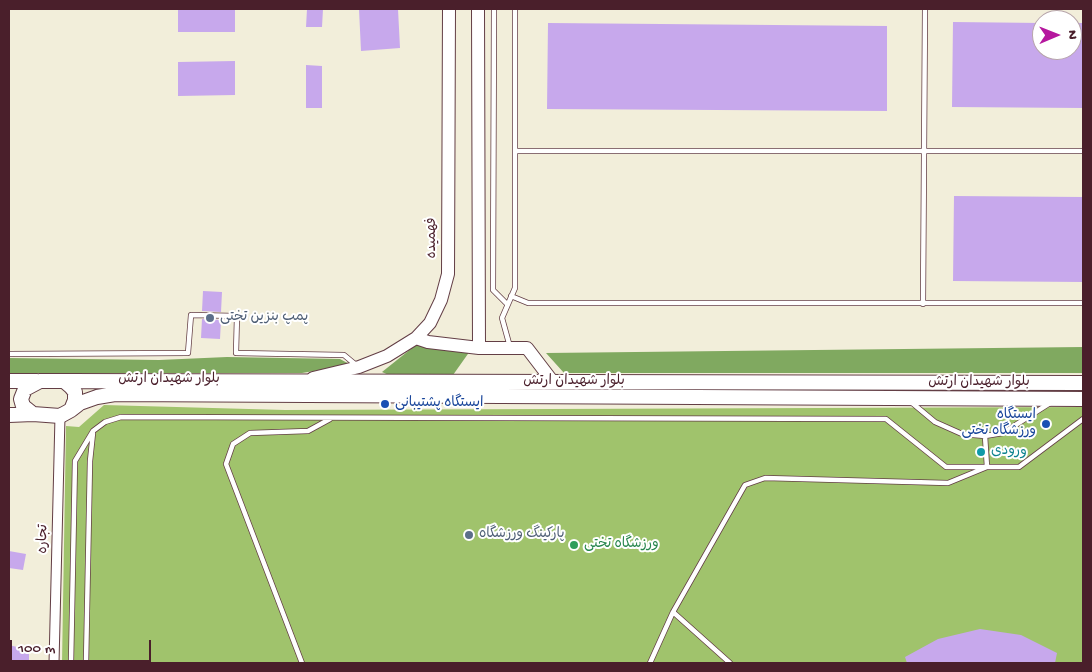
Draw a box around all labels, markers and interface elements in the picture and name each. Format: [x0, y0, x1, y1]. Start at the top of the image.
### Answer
north arrow [1032, 10, 1082, 60]
text: N [1063, 30, 1080, 39]
street label: فهمیده [425, 218, 441, 258]
place label: پمپ بنزین تختی [220, 310, 308, 326]
marker: پمپ بنزین تختی [204, 312, 216, 324]
street label: بلوار شهیدان ارتش [118, 372, 220, 388]
street label: بلوار شهیدان ارتش [523, 374, 625, 390]
street label: بلوار شهیدان ارتش [928, 375, 1030, 391]
place label: ایستگاه پشتیبانی [395, 396, 483, 412]
marker: ایستگاه پشتیبانی [379, 398, 391, 410]
place label: ایستگاه ورزشگاه تختی [961, 408, 1036, 441]
marker: ایستگاه ورزشگاه تختی [1040, 418, 1052, 430]
place label: ورودی [991, 444, 1027, 460]
marker: ورودی [975, 446, 987, 458]
street label: تجاره [35, 524, 53, 554]
place label: پارکینگ ورزشگاه [479, 527, 564, 543]
marker: پارکینگ ورزشگاه [463, 529, 475, 541]
place label: ورزشگاه تختی [584, 537, 659, 553]
marker: ورزشگاه تختی [568, 539, 580, 551]
scale bar [12, 630, 154, 662]
text: 100 m [18, 640, 55, 658]

